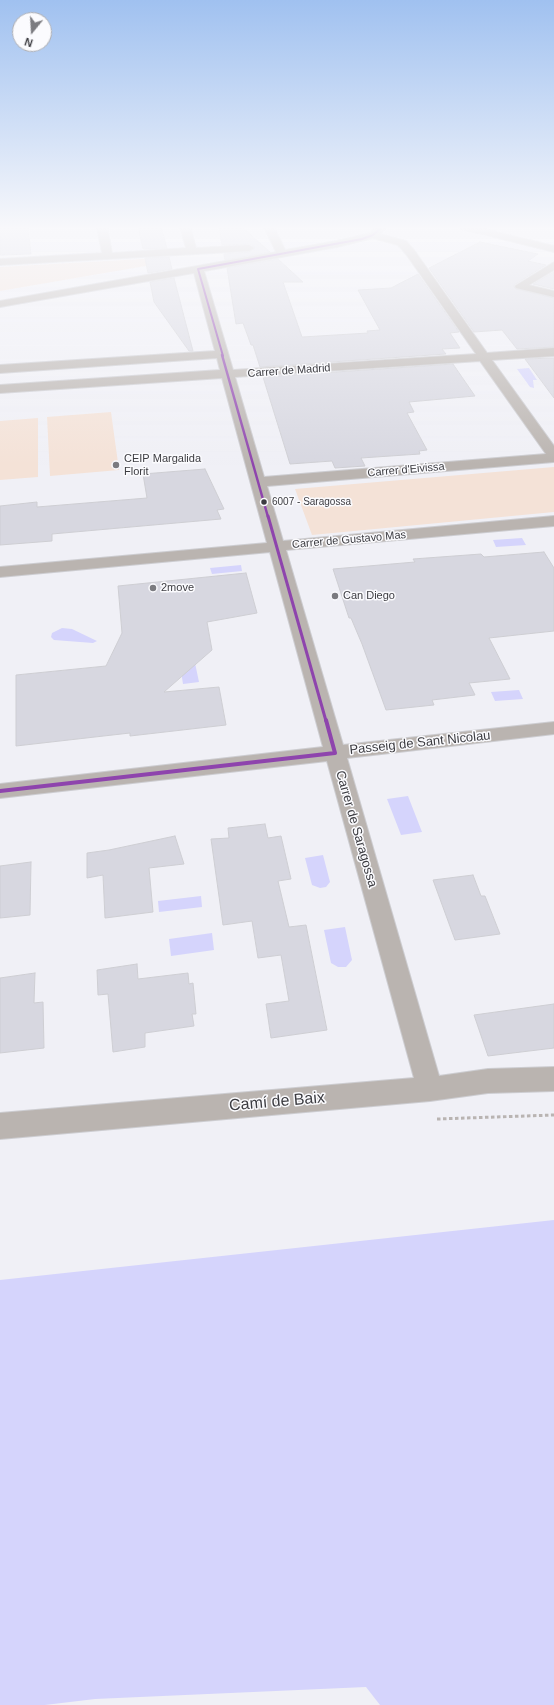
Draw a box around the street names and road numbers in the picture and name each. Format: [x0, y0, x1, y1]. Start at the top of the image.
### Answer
street label: Carrer de Madrid [247, 362, 331, 380]
street label: Carrer d'Eivissa [367, 460, 445, 480]
street label: Carrer de Gustavo Mas [291, 528, 407, 552]
street label: Passeig de Sant Nicolau [349, 728, 491, 758]
street label: Carrer de Saragossa [332, 769, 380, 889]
street label: Camí de Baix [228, 1088, 326, 1116]

